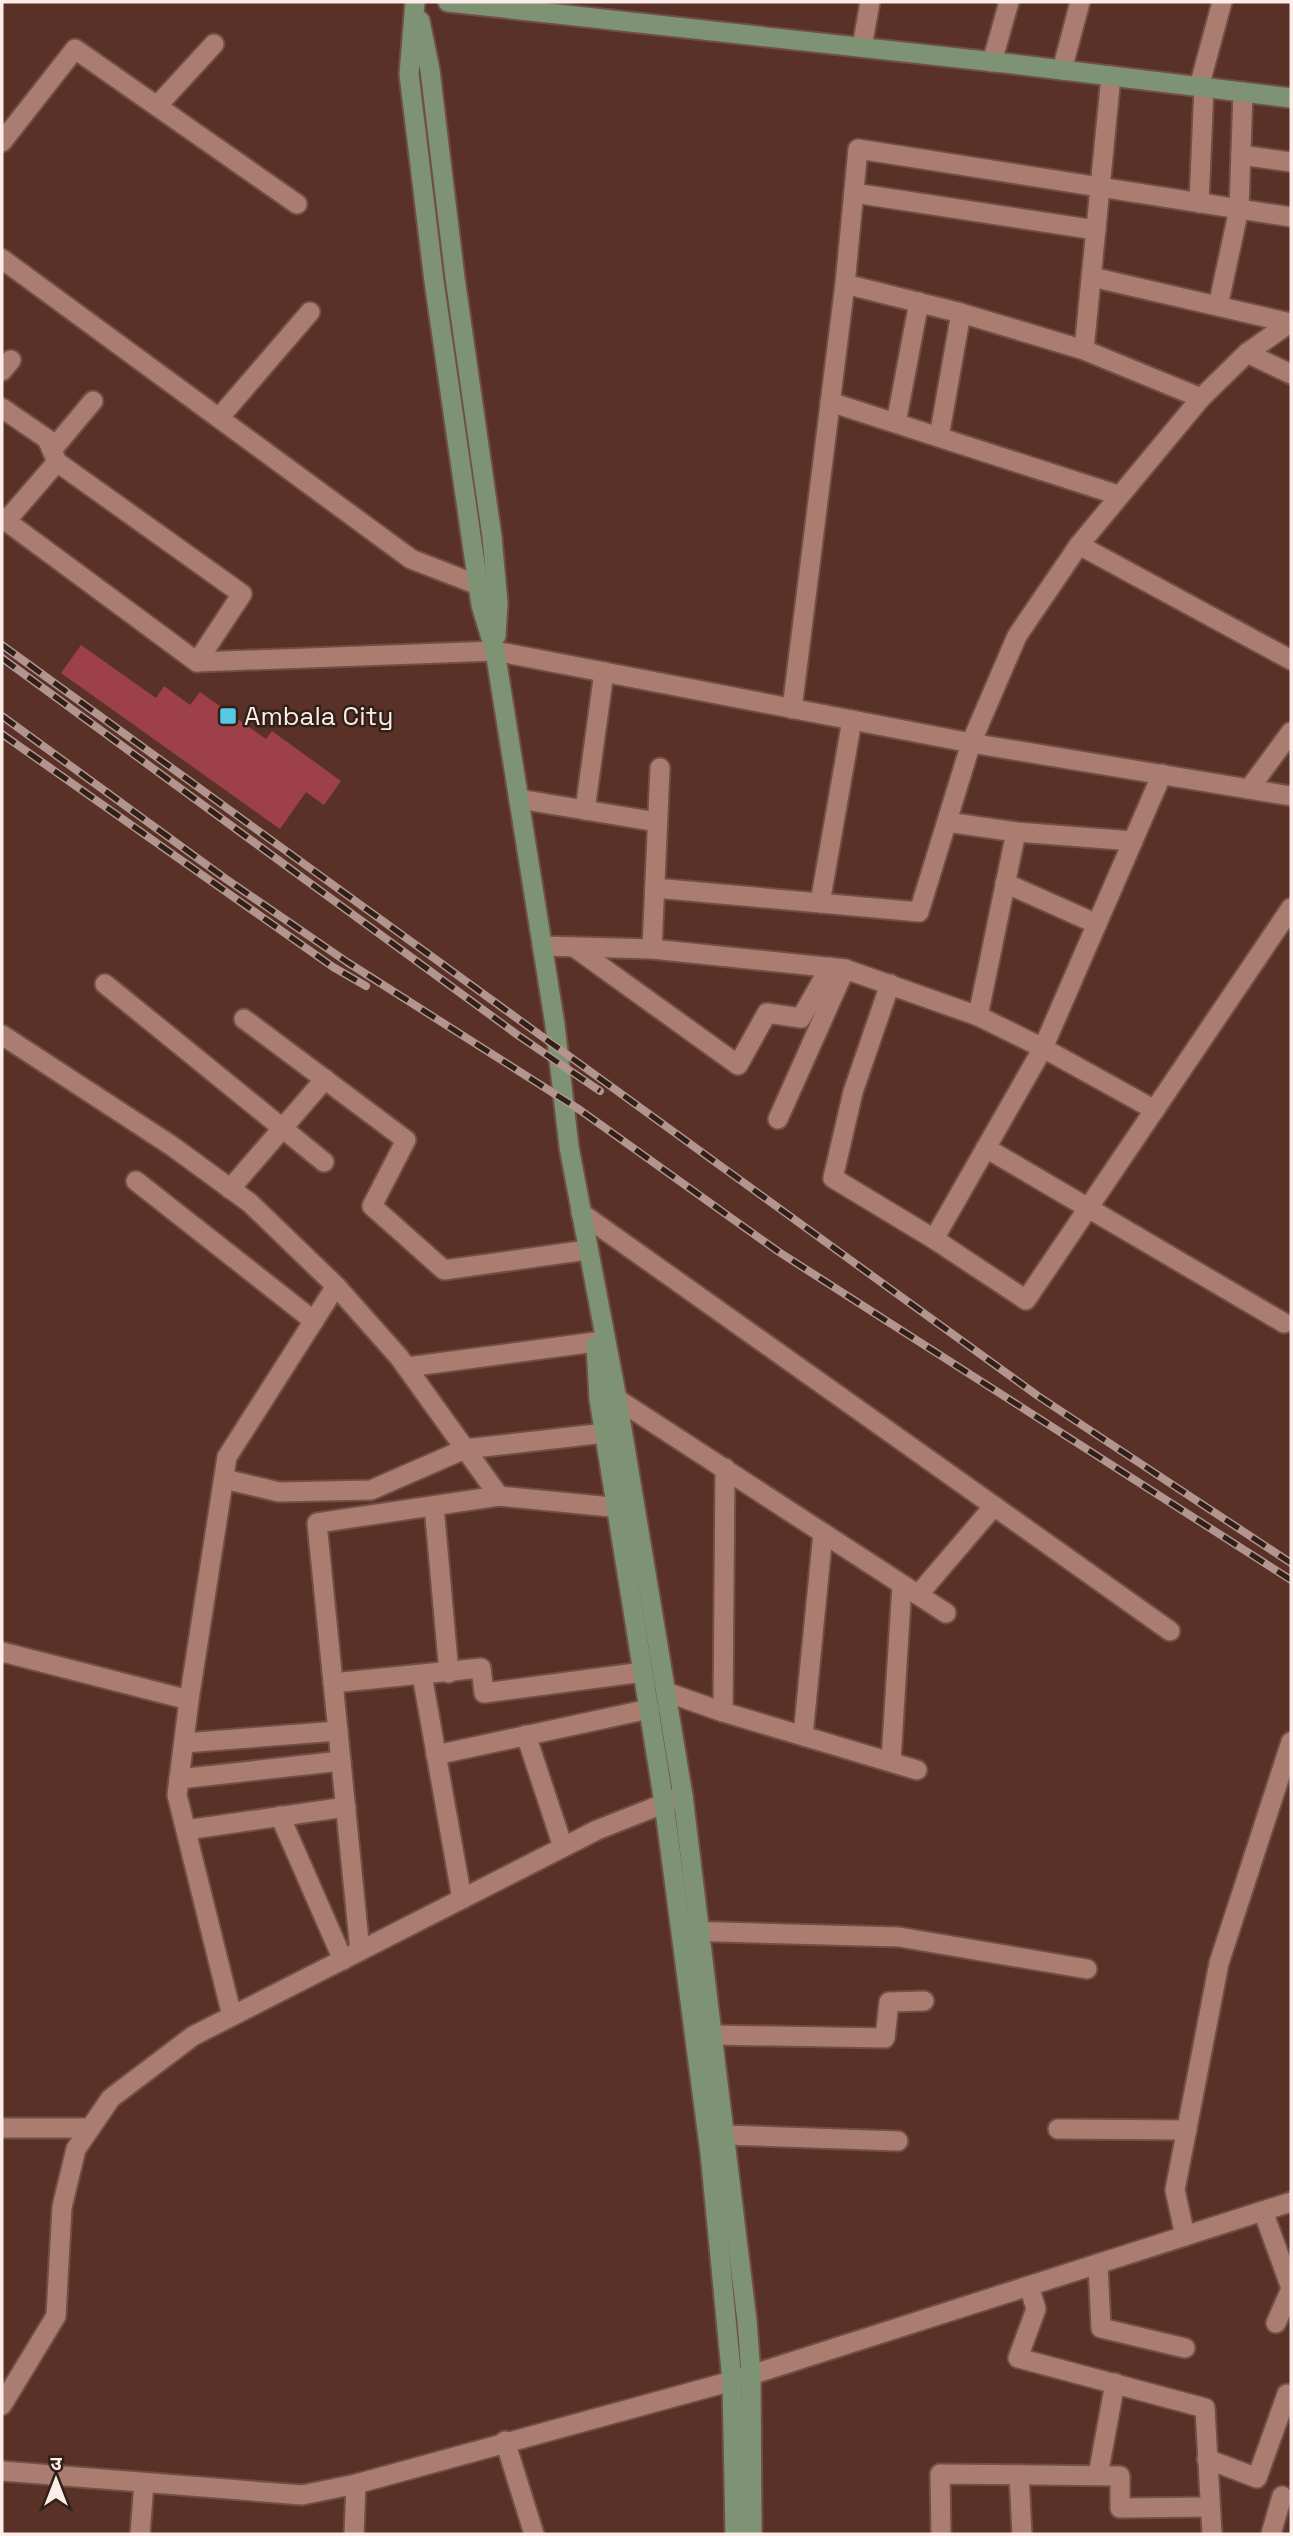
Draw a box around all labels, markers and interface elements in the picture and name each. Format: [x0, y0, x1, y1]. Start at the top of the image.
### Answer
place label: Ambala City [244, 699, 393, 733]
marker: Ambala City [218, 706, 238, 726]
north arrow [21, 2445, 91, 2515]
text: उ [50, 2451, 62, 2476]

